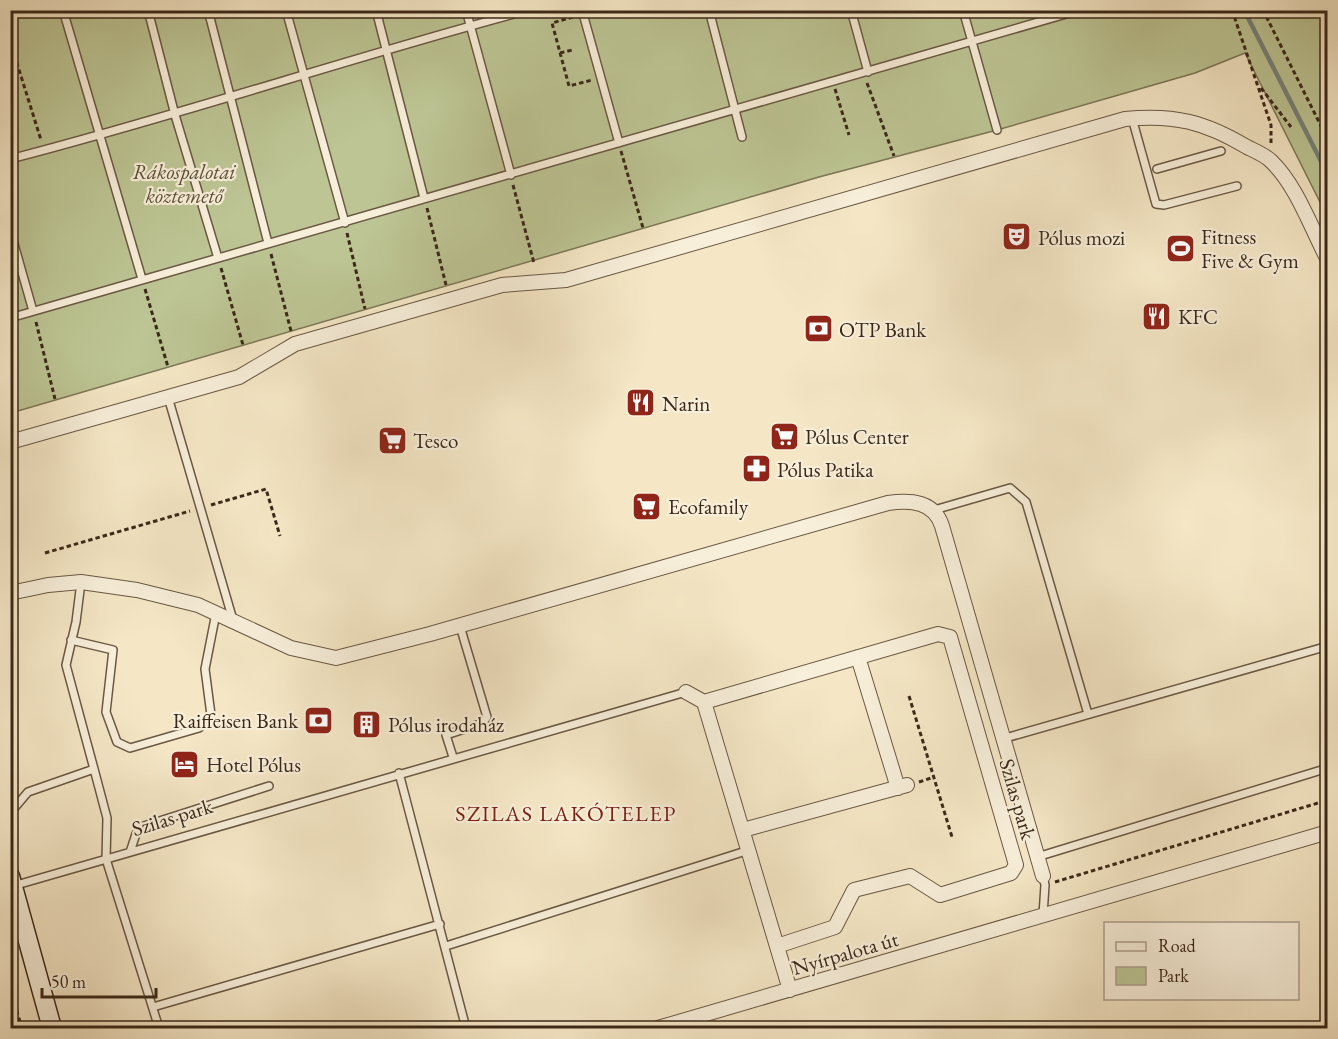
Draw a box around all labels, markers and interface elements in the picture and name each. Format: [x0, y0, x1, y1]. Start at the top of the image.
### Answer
park label: Rákospalotai köztemető [133, 158, 236, 209]
theatre icon: Pólus mozi [1001, 221, 1033, 253]
place label: Fitness Five & Gym [1201, 223, 1299, 274]
place label: Pólus mozi [1038, 224, 1125, 251]
sports icon: Fitness Five & Gym [1164, 232, 1196, 264]
restaurant icon: KFC [1141, 300, 1173, 332]
place label: KFC [1178, 303, 1218, 330]
bank icon: OTP Bank [802, 313, 834, 345]
place label: OTP Bank [839, 316, 927, 343]
restaurant icon: Narin [625, 387, 657, 419]
place label: Narin [662, 390, 710, 417]
supermarket icon: Pólus Center [768, 420, 800, 452]
place label: Pólus Center [805, 423, 909, 450]
supermarket icon: Tesco [376, 424, 408, 456]
place label: Tesco [413, 427, 458, 454]
pharmacy icon: Pólus Patika [740, 453, 772, 485]
place label: Pólus Patika [777, 456, 874, 483]
supermarket icon: Ecofamily [631, 490, 663, 522]
place label: Ecofamily [668, 493, 749, 520]
bank icon: Raiffeisen Bank [303, 704, 335, 736]
place label: Raiffeisen Bank [173, 707, 299, 734]
building icon: Pólus irodaház [351, 708, 383, 740]
place label: Pólus irodaház [388, 711, 504, 738]
hotel icon: Hotel Pólus [169, 748, 201, 780]
place label: Hotel Pólus [206, 751, 301, 778]
street label: Szilas park [994, 755, 1043, 844]
street label: Szilas park [128, 792, 217, 842]
district label: SZILAS LAKÓTELEP [455, 799, 677, 828]
legend [1104, 922, 1299, 1000]
street label: Nyírpalota út [789, 925, 902, 981]
text: Road [1158, 934, 1197, 957]
scale bar [42, 961, 156, 999]
text: Park [1158, 964, 1189, 987]
text: 50 m [51, 970, 86, 993]

